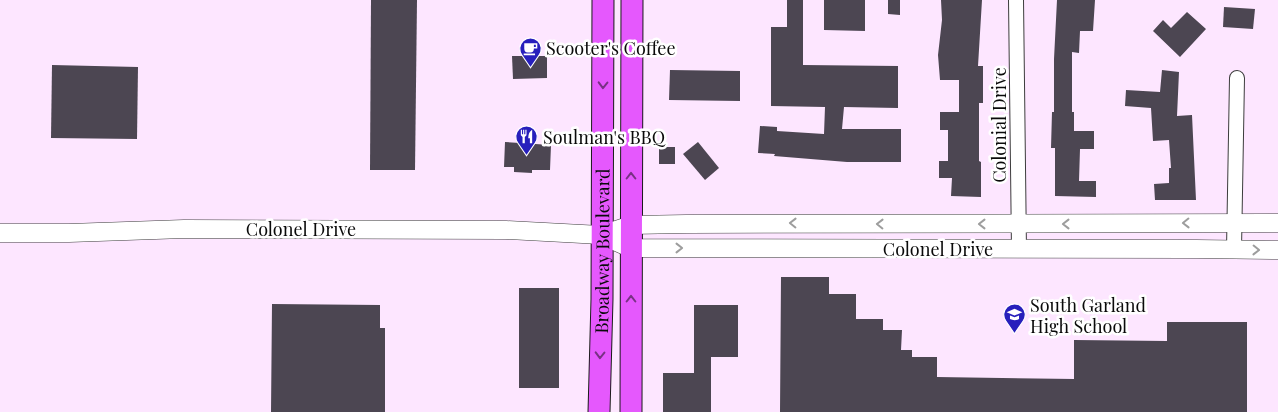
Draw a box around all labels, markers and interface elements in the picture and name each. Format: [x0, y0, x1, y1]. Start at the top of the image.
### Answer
cafe icon: Scooter's Coffee [518, 36, 542, 67]
place label: Scooter's Coffee [546, 36, 676, 60]
street label: Colonial Drive [987, 67, 1011, 183]
one-way arrow [597, 81, 608, 89]
restaurant icon: Soulman's BBQ [515, 125, 539, 156]
place label: Soulman's BBQ [543, 125, 666, 149]
street label: Broadway Boulevard [589, 168, 614, 334]
one-way arrow [626, 172, 636, 180]
street label: Colonel Drive [246, 217, 356, 241]
one-way arrow [789, 218, 796, 228]
one-way arrow [1182, 218, 1190, 228]
one-way arrow [875, 219, 883, 229]
one-way arrow [978, 219, 986, 229]
one-way arrow [1061, 219, 1069, 229]
street label: Colonel Drive [883, 237, 993, 261]
one-way arrow [676, 243, 683, 253]
one-way arrow [1252, 245, 1260, 255]
place label: South Garland High School [1030, 293, 1147, 338]
one-way arrow [626, 294, 636, 302]
school or university icon: South Garland High School [1002, 303, 1026, 334]
one-way arrow [595, 352, 606, 360]

